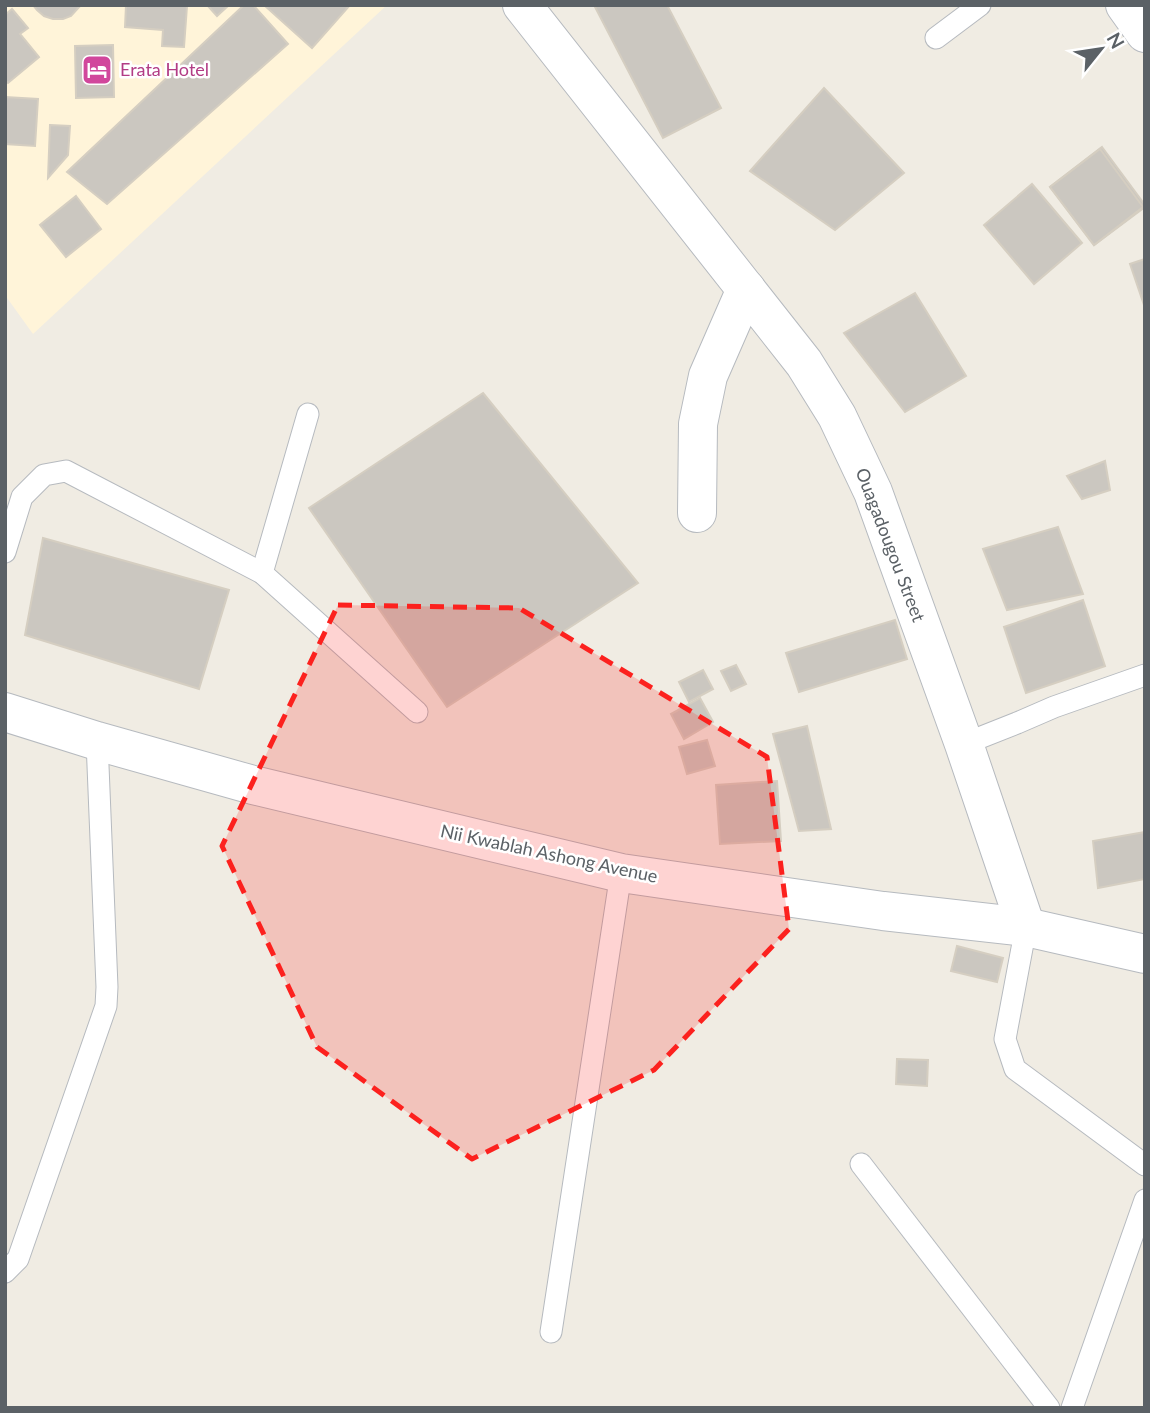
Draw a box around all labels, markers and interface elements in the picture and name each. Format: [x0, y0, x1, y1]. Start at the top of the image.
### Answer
north arrow [1066, 14, 1136, 84]
text: N [1103, 28, 1130, 52]
hotel icon: Erata Hotel [80, 53, 114, 87]
place label: Erata Hotel [120, 58, 209, 80]
street label: Ouagadougou Street [851, 464, 931, 625]
street label: Nii Kwablah Ashong Avenue [439, 819, 660, 887]

